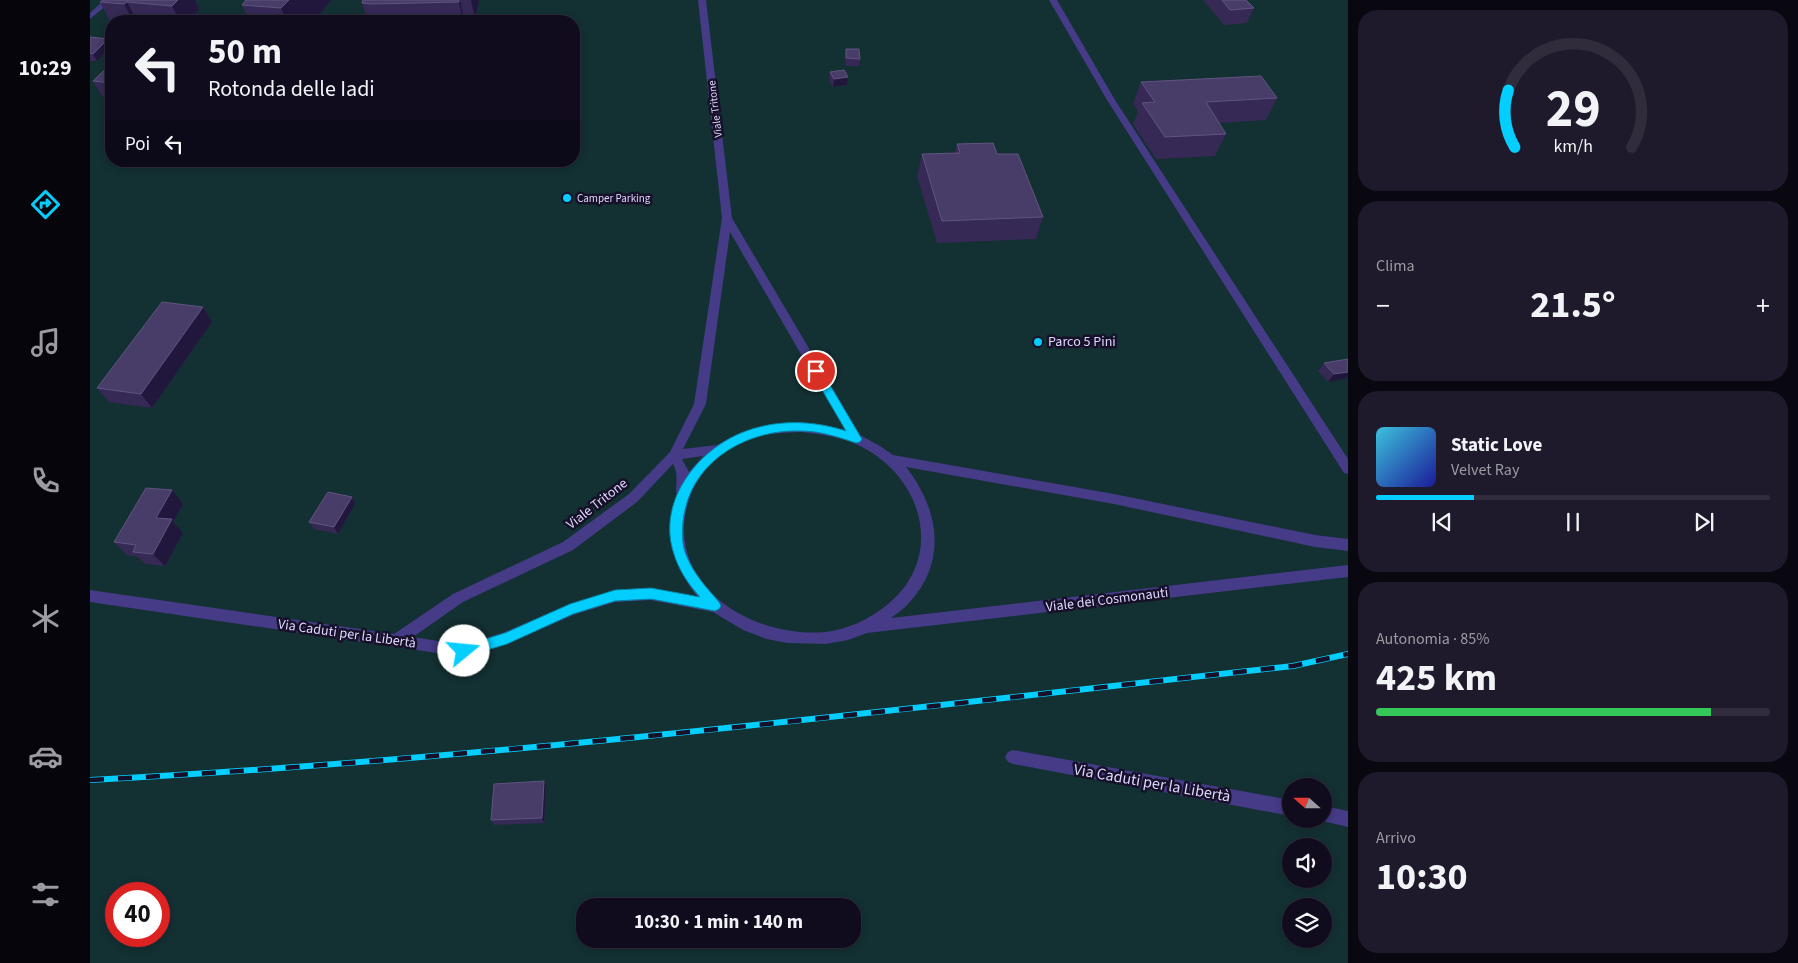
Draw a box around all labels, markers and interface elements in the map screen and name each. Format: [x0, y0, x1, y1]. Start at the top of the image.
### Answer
text: 50 m [208, 27, 282, 77]
icon: left [125, 35, 190, 100]
text: 10:29 [18, 52, 72, 84]
text: Rotonda delle Iadi [208, 73, 375, 105]
text: 29 [1546, 73, 1600, 147]
street label: Viale Tritone [704, 79, 726, 138]
icon: left [160, 130, 188, 158]
text: Poi [125, 131, 150, 158]
text: km/h [1553, 134, 1593, 159]
icon: directions [28, 187, 63, 222]
place label: Camper Parking [577, 191, 651, 206]
marker: Camper Parking [561, 192, 573, 204]
text: Clima [1376, 255, 1414, 277]
text: 21.5° [1530, 278, 1616, 332]
text: − [1376, 286, 1390, 326]
text: + [1756, 286, 1770, 326]
icon: music [28, 325, 63, 360]
place label: Parco 5 Pini [1048, 332, 1116, 352]
marker: Parco 5 Pini [1032, 336, 1044, 348]
pin [795, 350, 837, 392]
icon: arrive [802, 357, 830, 385]
text: Static Love [1451, 432, 1542, 459]
text: Velvet Ray [1451, 459, 1519, 481]
icon: phone [28, 463, 63, 498]
street label: Viale Tritone [562, 474, 632, 534]
icon: previous [1428, 508, 1456, 536]
icon: pause [1559, 508, 1587, 536]
icon: next [1690, 508, 1718, 536]
street label: Viale dei Cosmonauti [1045, 583, 1169, 617]
icon: climate [28, 601, 63, 636]
street label: Via Caduti per la Libertà [277, 614, 417, 654]
position arrow [437, 624, 489, 676]
text: Autonomia · 85% [1376, 628, 1489, 650]
text: 425 km [1376, 651, 1497, 705]
icon: car [28, 739, 63, 774]
street label: Via Caduti per la Libertà [1072, 758, 1232, 808]
north arrow [1282, 778, 1332, 828]
map controls [1282, 778, 1332, 948]
text: Arrivo [1376, 827, 1416, 849]
button: sound [1282, 838, 1332, 888]
text: 10:30 [1376, 850, 1468, 904]
icon: filters [28, 877, 63, 912]
speed limit sign: 40 [105, 882, 170, 947]
button: layers [1282, 898, 1332, 948]
text: 10:30 · 1 min · 140 m [634, 909, 803, 936]

